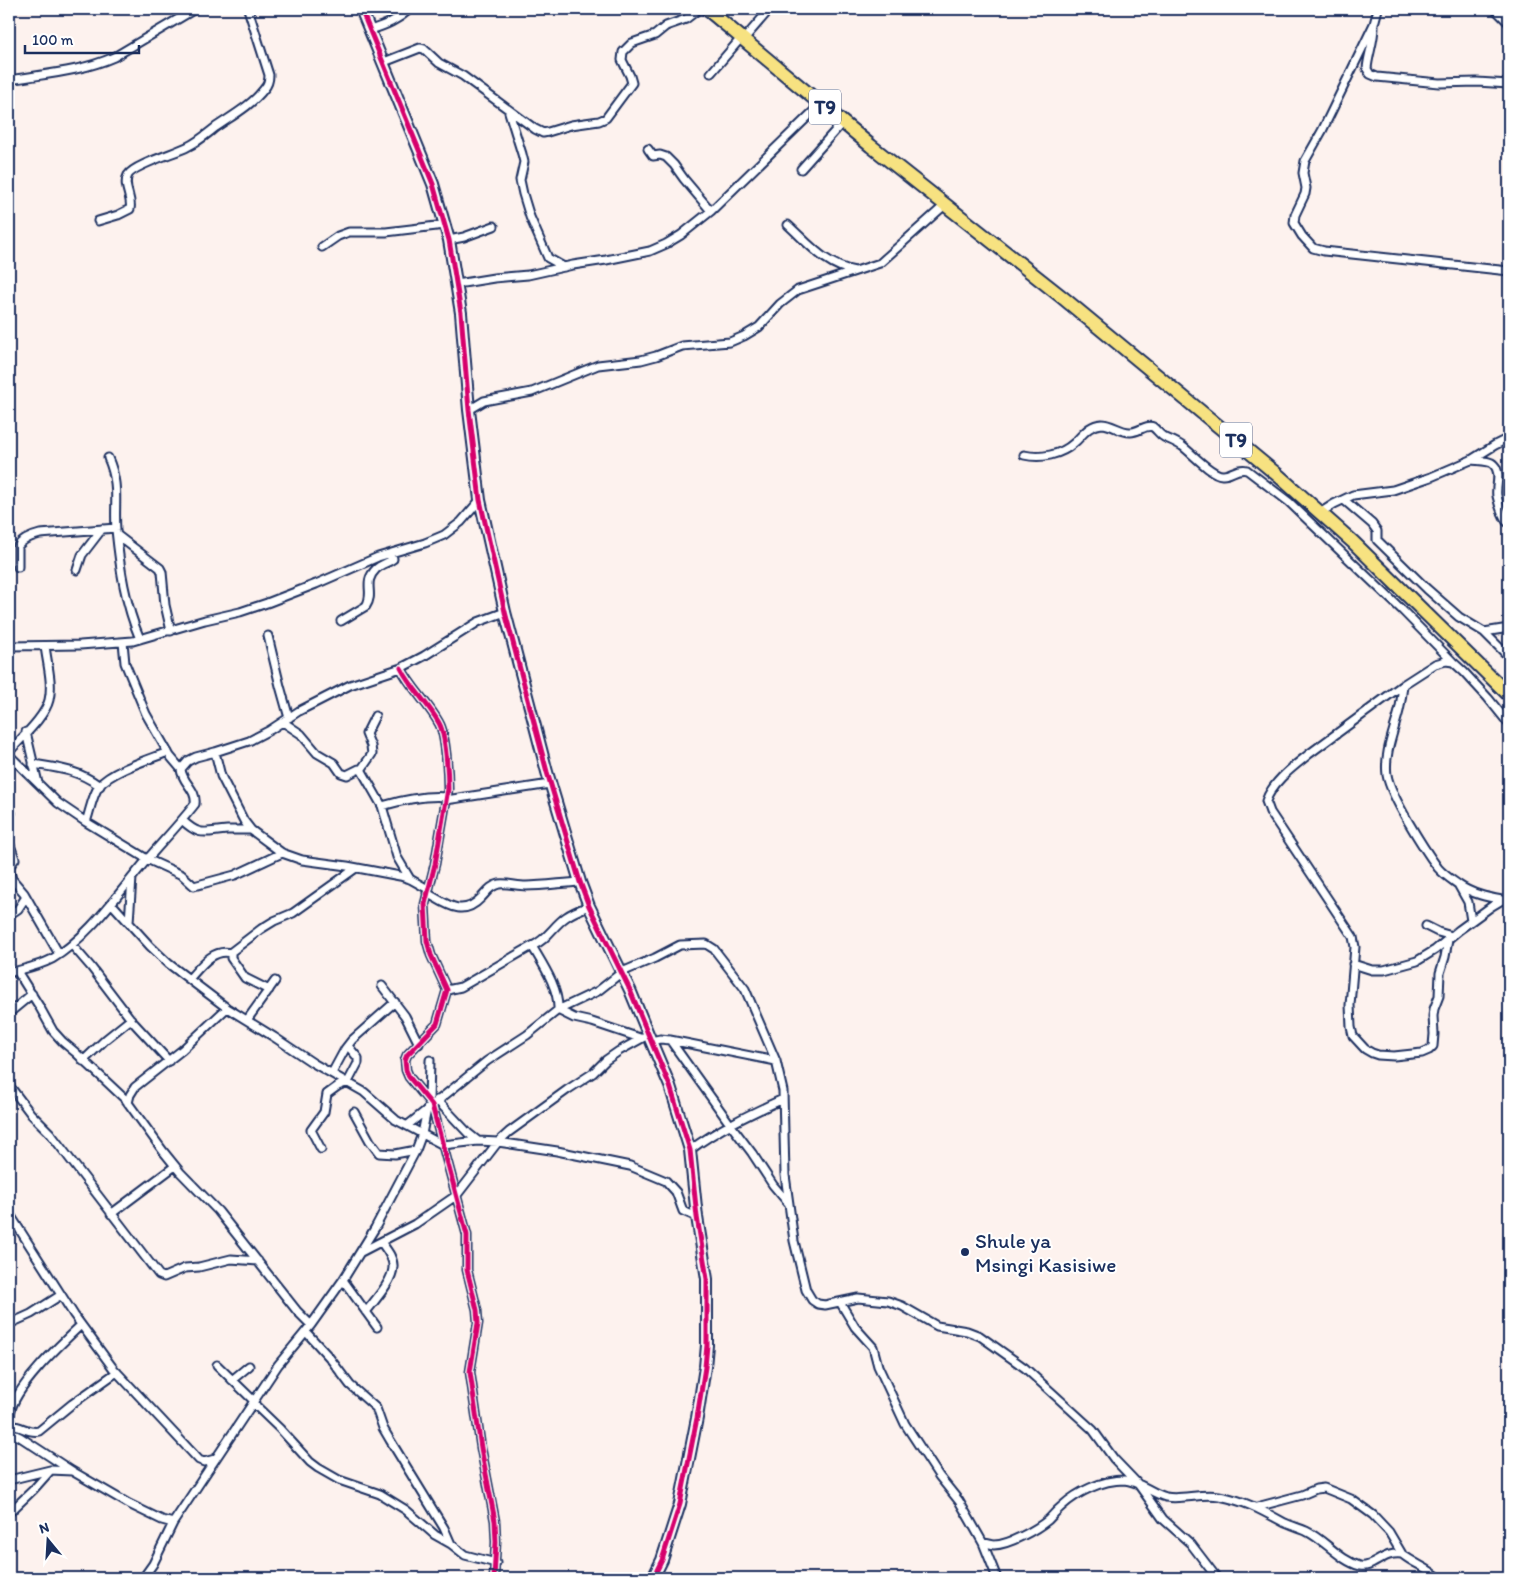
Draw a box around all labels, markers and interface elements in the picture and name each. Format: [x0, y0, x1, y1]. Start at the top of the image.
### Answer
scale bar [25, 22, 139, 54]
text: 100 m [32, 31, 74, 49]
road number: T9 [809, 90, 841, 124]
road number: T9 [1220, 422, 1252, 458]
place label: Shule ya Msingi Kasisiwe [975, 1228, 1116, 1277]
marker: Shule ya Msingi Kasisiwe [959, 1246, 971, 1258]
north arrow [22, 1514, 72, 1564]
text: N [37, 1519, 51, 1538]

